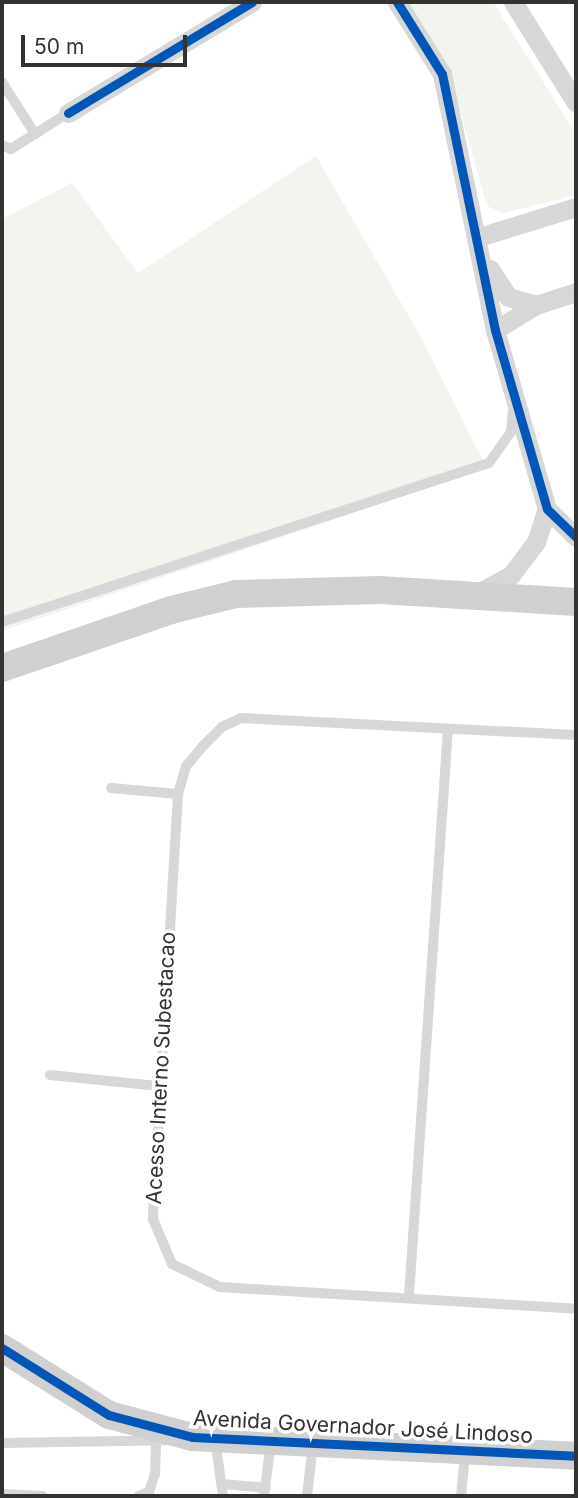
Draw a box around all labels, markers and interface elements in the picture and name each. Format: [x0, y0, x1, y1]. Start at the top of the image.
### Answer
scale bar [24, 21, 191, 65]
text: 50 m [34, 34, 84, 59]
street label: Acesso Interno Subestacao [141, 931, 181, 1205]
street label: Avenida Governador José Lindoso [192, 1406, 534, 1448]

